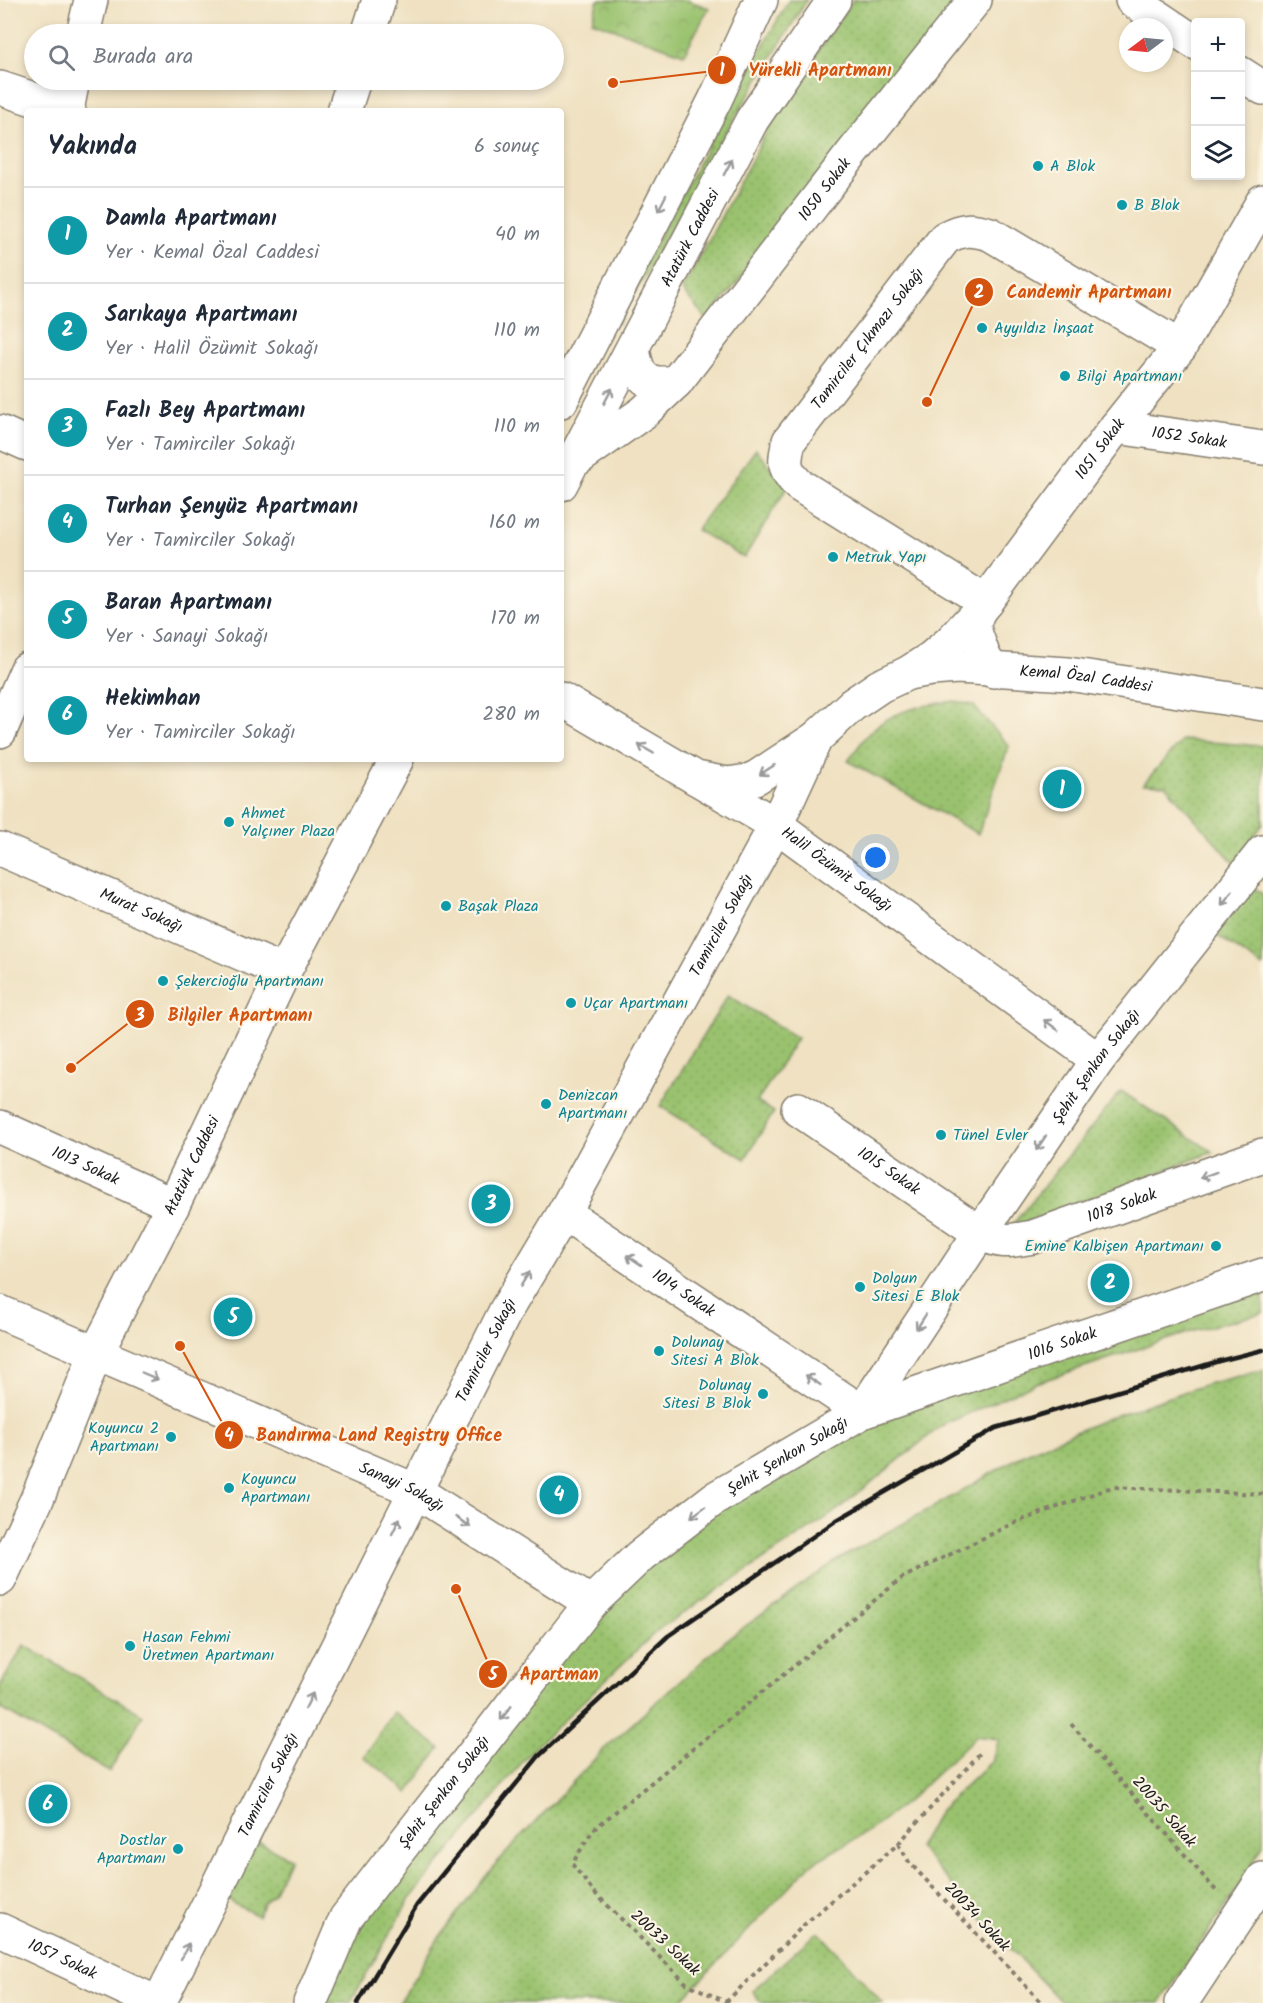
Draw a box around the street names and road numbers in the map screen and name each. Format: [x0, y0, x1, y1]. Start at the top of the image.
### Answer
street label: 1050 Sokak [792, 152, 857, 226]
street label: Atatürk Caddesi [654, 183, 727, 291]
street label: Tamirciler Çıkmazı Sokağı [805, 262, 930, 415]
street label: 1051 Sokak [1068, 412, 1131, 485]
street label: 1052 Sokak [1150, 420, 1229, 455]
street label: Kemal Özal Caddesi [1019, 658, 1155, 699]
street label: Halil Özümit Sokağı [776, 820, 898, 919]
street label: Tamirciler Sokağı [683, 869, 760, 981]
street label: Murat Sokağı [96, 881, 187, 939]
street label: Şehit Şenkon Sokağı [1045, 1003, 1147, 1129]
street label: Atatürk Caddesi [157, 1111, 227, 1220]
street label: 1013 Sokak [48, 1139, 124, 1192]
street label: 1015 Sokak [852, 1141, 926, 1202]
street label: 1018 Sokak [1083, 1181, 1160, 1229]
street label: 1014 Sokak [647, 1263, 721, 1324]
street label: Tamirciler Sokağı [449, 1293, 523, 1407]
street label: 1016 Sokak [1024, 1320, 1101, 1367]
street label: Şehit Şenkon Sokağı [722, 1410, 853, 1501]
street label: Sanayi Sokağı [355, 1455, 449, 1519]
street label: Tamirciler Sokağı [231, 1728, 305, 1841]
street label: Şehit Şenkon Sokağı [392, 1730, 496, 1854]
street label: 20035 Sokak [1126, 1771, 1203, 1854]
street label: 20034 Sokak [938, 1876, 1016, 1958]
street label: 20033 Sokak [624, 1904, 706, 1983]
street label: 1057 Sokak [24, 1932, 102, 1986]

